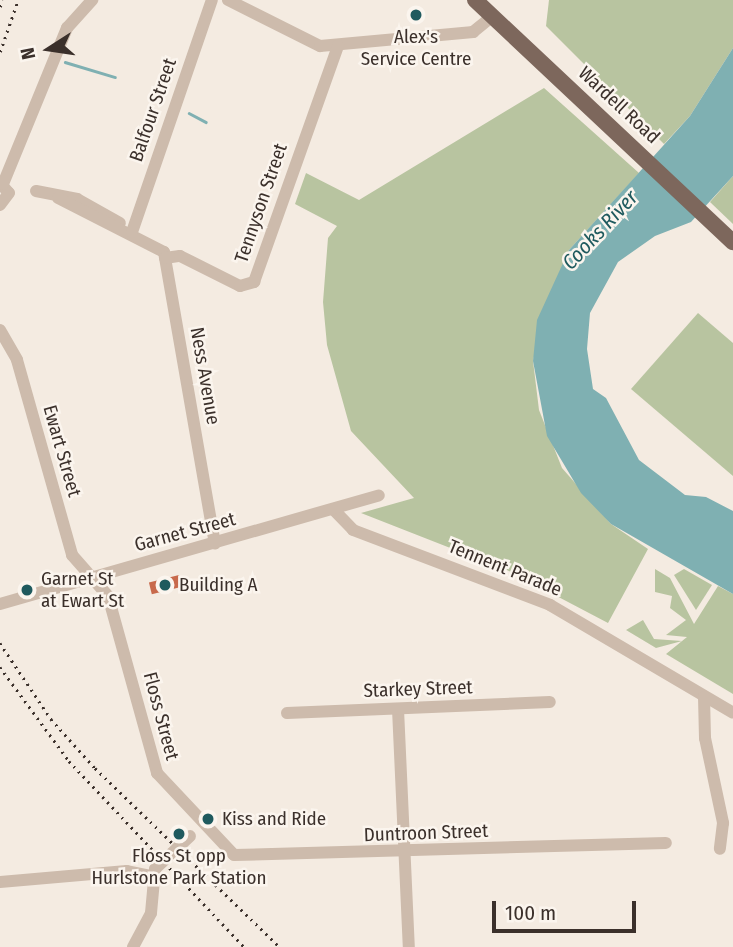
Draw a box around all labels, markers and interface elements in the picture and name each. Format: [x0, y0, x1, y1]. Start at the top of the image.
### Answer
marker: Alex's Service Centre [408, 7, 424, 23]
north arrow [14, 14, 84, 84]
place label: Alex's Service Centre [361, 26, 471, 70]
text: N [16, 46, 40, 61]
street label: Balfour Street [125, 55, 181, 165]
street label: Wardell Road [574, 62, 664, 148]
street label: Tennyson Street [230, 140, 292, 266]
water label: Cooks River [557, 185, 643, 275]
street label: Ness Avenue [185, 326, 225, 426]
street label: Ewart Street [38, 403, 86, 499]
street label: Garnet Street [132, 508, 238, 556]
street label: Tennent Parade [445, 535, 565, 601]
place label: Garnet St at Ewart St [41, 568, 124, 612]
place label: Building A [179, 574, 257, 596]
marker: Building A [157, 577, 173, 593]
marker: Garnet St at Ewart St [19, 582, 35, 598]
street label: Floss Street [138, 669, 184, 763]
street label: Starkey Street [363, 676, 473, 702]
place label: Kiss and Ride [222, 808, 326, 830]
marker: Kiss and Ride [200, 811, 216, 827]
street label: Duntroon Street [363, 819, 489, 847]
marker: Floss St opp Hurlstone Park Station [171, 826, 187, 842]
place label: Floss St opp Hurlstone Park Station [91, 845, 267, 889]
scale bar [495, 888, 638, 932]
text: 100 m [505, 900, 556, 926]

